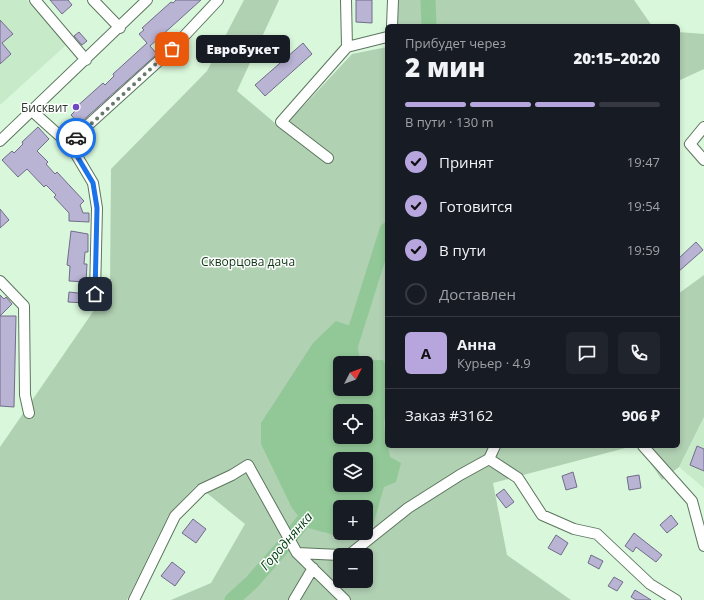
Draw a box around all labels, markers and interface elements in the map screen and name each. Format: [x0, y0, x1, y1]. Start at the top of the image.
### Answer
pin [155, 32, 189, 66]
text: Прибудет через [405, 34, 506, 52]
callout: ЕвроБукет [196, 35, 290, 63]
icon: bag [161, 38, 183, 60]
text: ЕвроБукет [207, 40, 279, 58]
text: 20:15–20:20 [574, 48, 660, 68]
text: 2 мин [405, 49, 485, 85]
place label: Бисквит [21, 99, 68, 116]
marker: Бисквит [71, 102, 81, 112]
text: В пути · 130 m [405, 113, 494, 131]
courier [56, 118, 96, 158]
icon: car [65, 127, 87, 149]
icon: check [405, 151, 427, 173]
text: Принят [439, 152, 494, 172]
text: 19:47 [627, 153, 660, 171]
icon: check [405, 195, 427, 217]
text: Готовится [439, 196, 513, 216]
text: 19:54 [627, 197, 660, 215]
icon: check [405, 239, 427, 261]
text: В пути [439, 240, 486, 260]
text: 19:59 [627, 241, 660, 259]
park label: Скворцова дача [201, 253, 295, 270]
pin [78, 277, 112, 311]
icon: home [84, 283, 106, 305]
text: Доставлен [439, 284, 516, 304]
button: chat [566, 332, 608, 374]
button: phone [618, 332, 660, 374]
text: Анна [457, 334, 496, 354]
text: А [421, 343, 431, 363]
text: Курьер · 4.9 [457, 354, 531, 372]
north arrow [333, 356, 373, 396]
map controls [333, 356, 373, 588]
button: locate [333, 404, 373, 444]
text: Заказ #3162 [405, 405, 493, 425]
text: 906 ₽ [622, 405, 660, 425]
button: layers [333, 452, 373, 492]
button: + [333, 500, 373, 540]
water label: Городнянка [256, 508, 317, 574]
button: − [333, 548, 373, 588]

